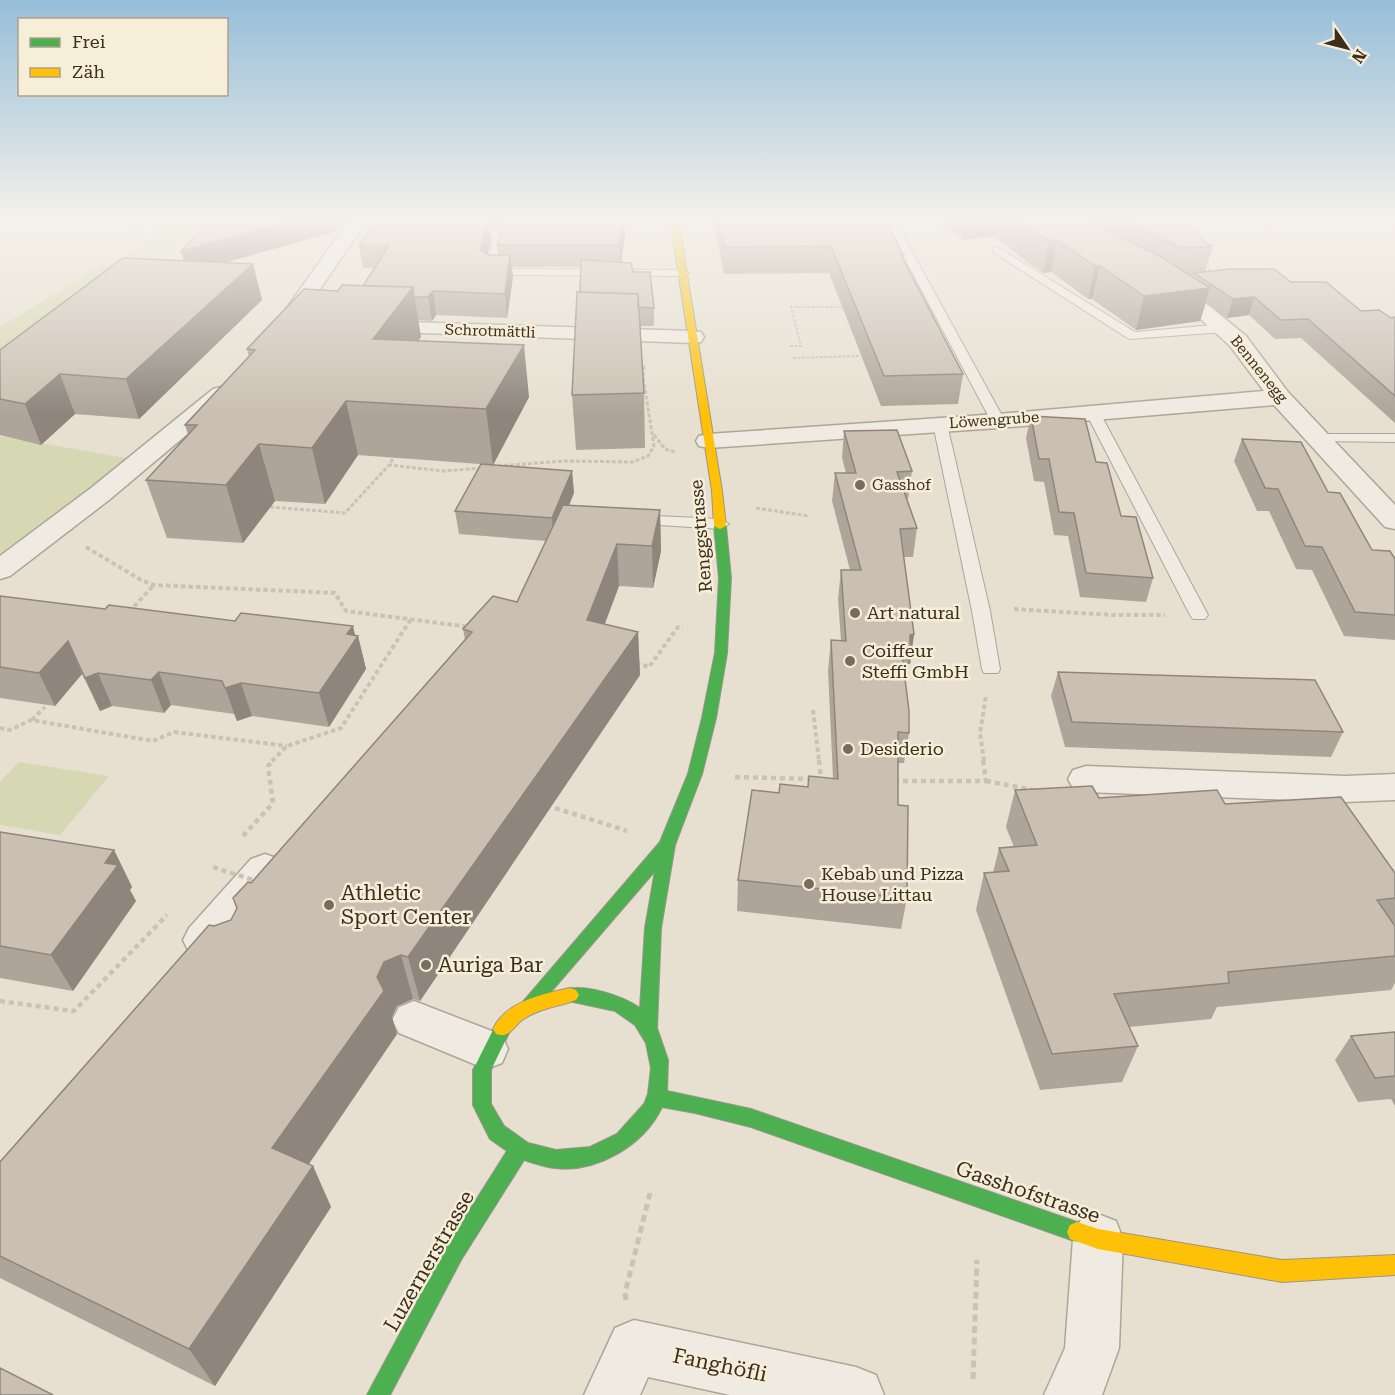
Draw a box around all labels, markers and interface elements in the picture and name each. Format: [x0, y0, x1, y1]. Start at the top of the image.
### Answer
legend [18, 18, 228, 96]
north arrow [1317, 18, 1377, 78]
text: Frei [72, 31, 106, 52]
text: N [1348, 46, 1370, 67]
text: Zäh [72, 61, 105, 82]
street label: Schrotmättli [444, 320, 536, 342]
street label: Bennenegg [1227, 332, 1292, 406]
street label: Löwengrube [948, 408, 1040, 432]
place label: Gasshof [872, 476, 932, 494]
marker: Gasshof [853, 478, 867, 492]
street label: Renggstrasse [685, 479, 716, 593]
place label: Art natural [867, 602, 961, 623]
marker: Art natural [848, 606, 862, 620]
place label: Coiffeur Steffi GmbH [862, 640, 969, 682]
marker: Coiffeur Steffi GmbH [843, 654, 857, 668]
place label: Desiderio [860, 738, 944, 759]
marker: Desiderio [841, 742, 855, 756]
place label: Kebab und Pizza House Littau [821, 863, 964, 905]
marker: Kebab und Pizza House Littau [802, 877, 816, 891]
place label: Athletic Sport Center [341, 881, 471, 929]
marker: Athletic Sport Center [322, 898, 336, 912]
place label: Auriga Bar [438, 953, 544, 977]
marker: Auriga Bar [419, 958, 433, 972]
street label: Gasshofstrasse [953, 1156, 1103, 1228]
street label: Luzernerstrasse [379, 1186, 479, 1336]
street label: Fanghöfli [671, 1343, 769, 1387]

